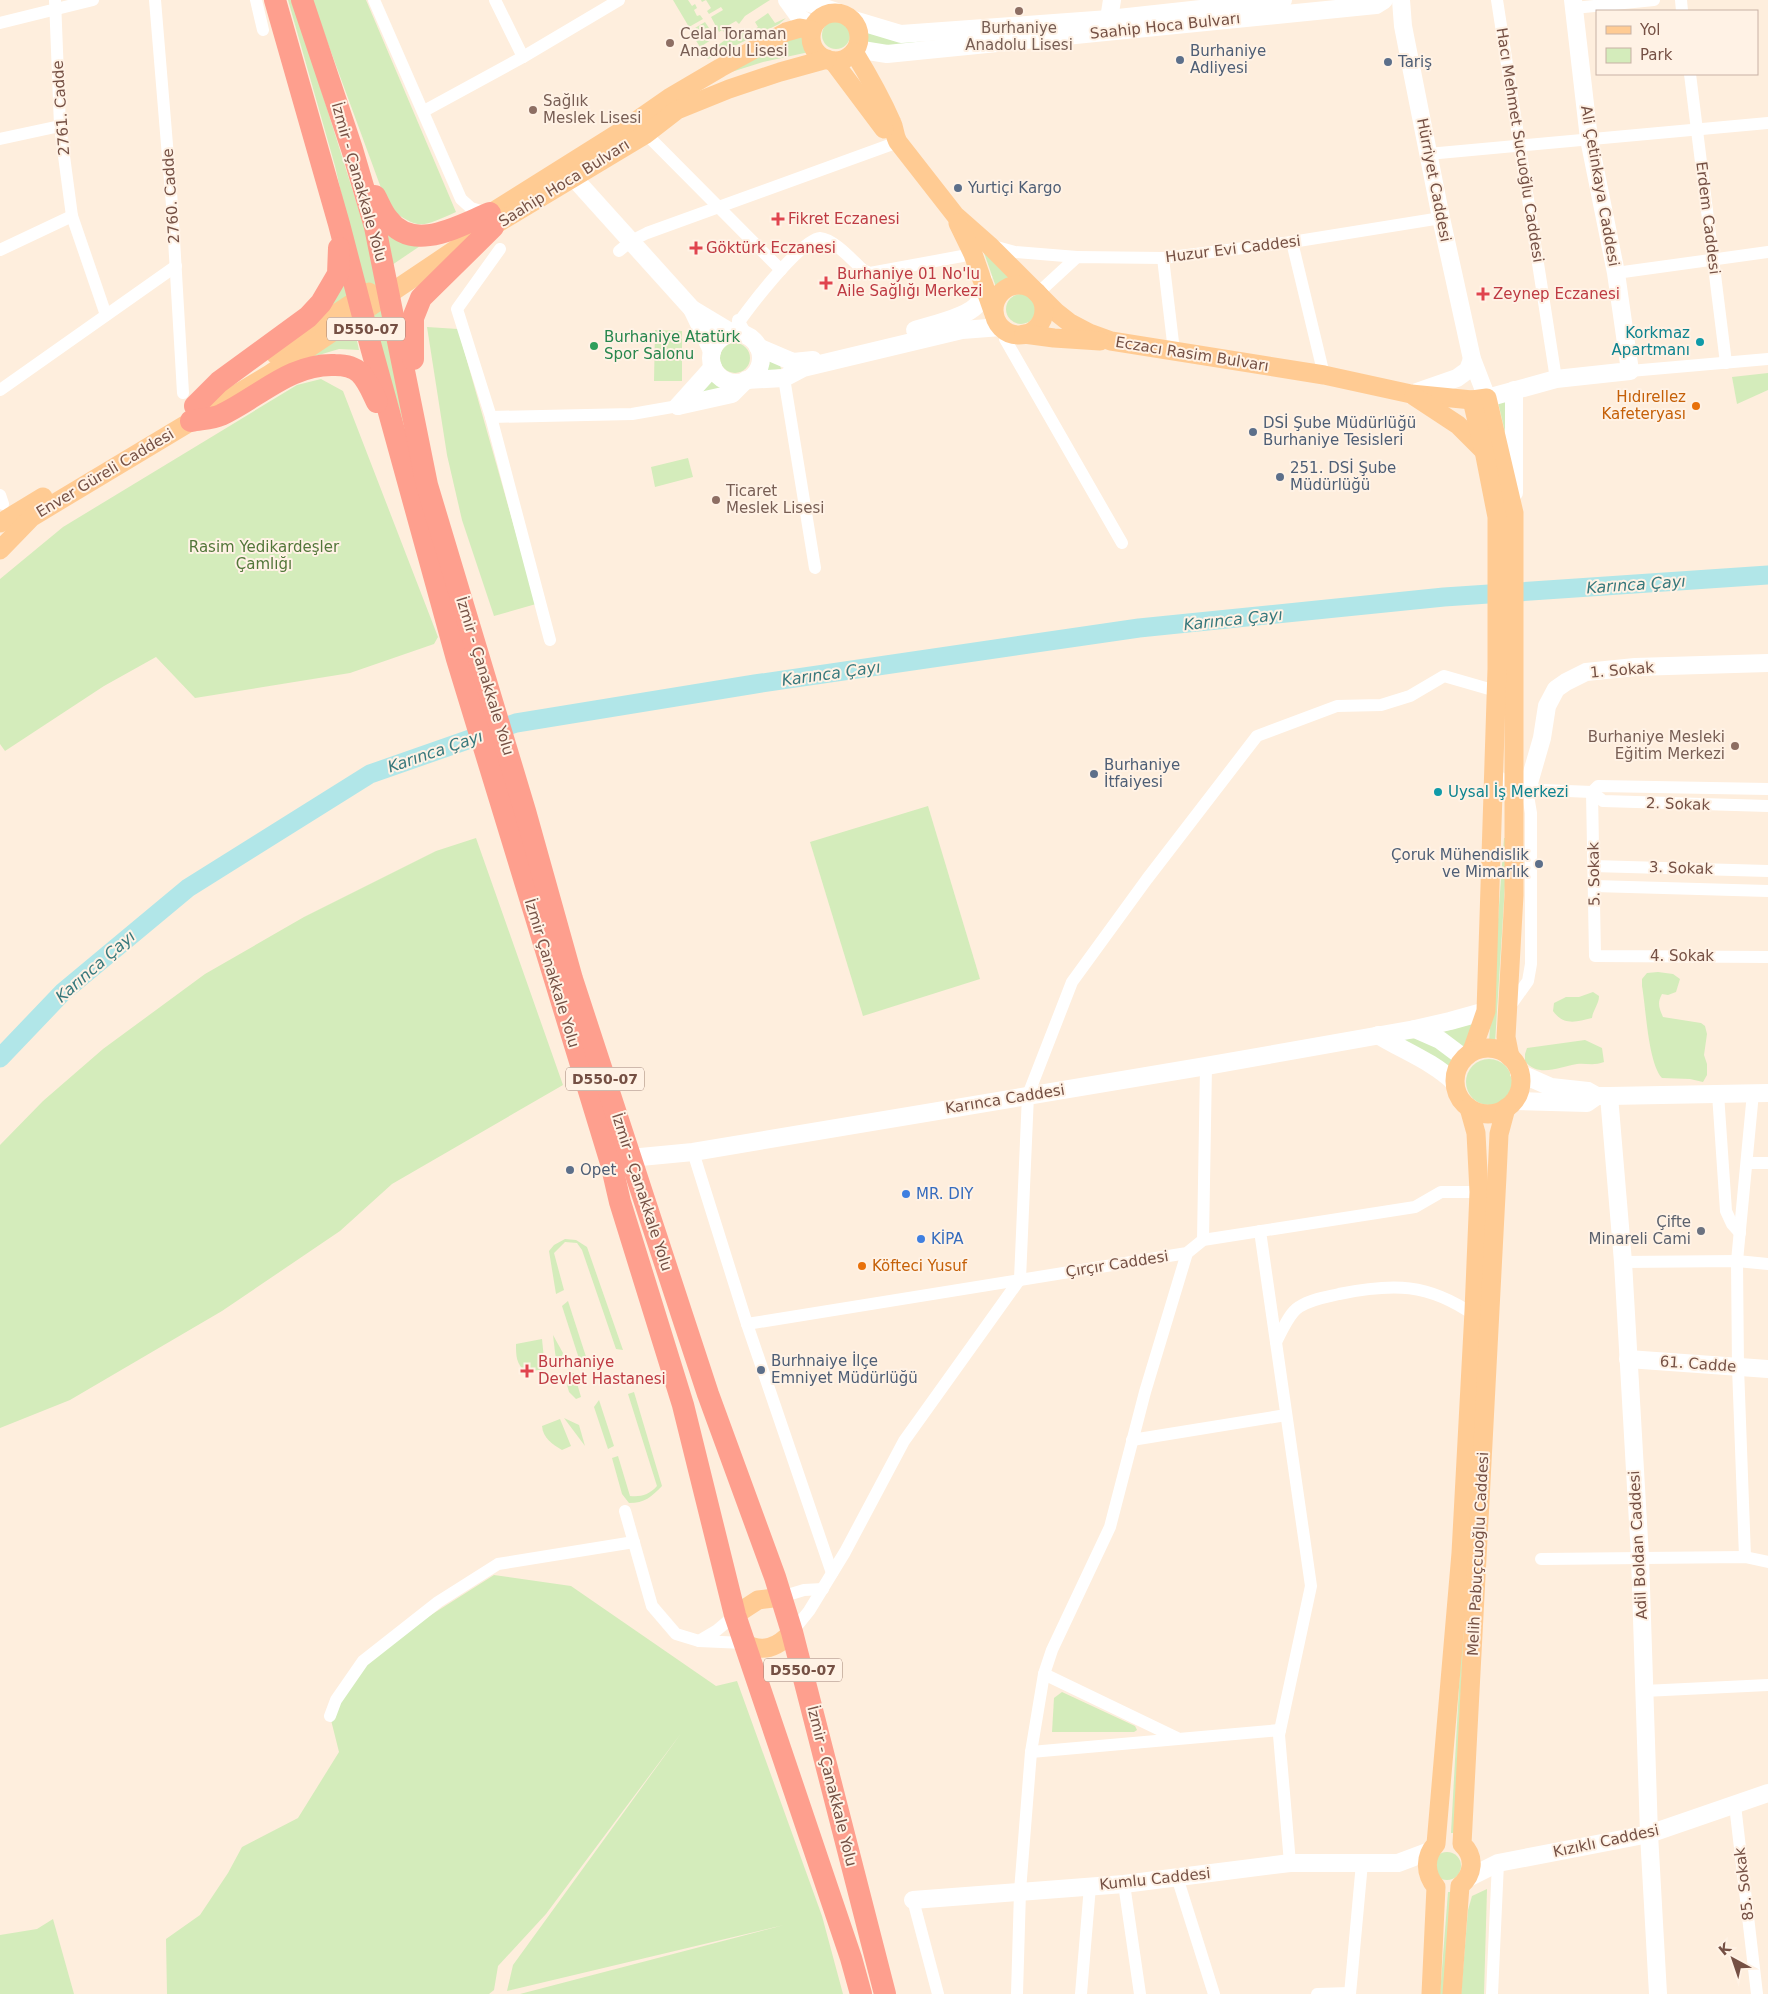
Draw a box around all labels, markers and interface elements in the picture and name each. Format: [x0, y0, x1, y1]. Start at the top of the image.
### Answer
marker: Burhaniye Anadolu Lisesi [1013, 5, 1025, 17]
street label: Saahip Hoca Bulvarı [1089, 9, 1241, 43]
legend [1596, 10, 1758, 75]
place label: Burhaniye Anadolu Lisesi [965, 19, 1073, 54]
text: Yol [1639, 21, 1661, 39]
place label: Celal Toraman Anadolu Lisesi [680, 25, 788, 60]
street label: Hacı Mehmet Sucuoğlu Caddesi [1493, 26, 1547, 264]
marker: Celal Toraman Anadolu Lisesi [664, 37, 676, 49]
place label: Burhaniye Adliyesi [1190, 42, 1266, 77]
text: Park [1640, 46, 1673, 64]
place label: Tariş [1397, 53, 1432, 71]
marker: Burhaniye Adliyesi [1174, 54, 1186, 66]
marker: Tariş [1382, 56, 1394, 68]
street label: 2761. Cadde [49, 60, 73, 156]
place label: Sağlık Meslek Lisesi [543, 92, 641, 127]
street label: İzmir - Çanakkale Yolu [328, 100, 391, 264]
marker: Sağlık Meslek Lisesi [527, 104, 539, 116]
street label: Ali Çetinkaya Caddesi [1577, 104, 1623, 268]
street label: Hürriyet Caddesi [1413, 117, 1455, 243]
street label: Saahip Hoca Bulvarı [495, 135, 633, 231]
street label: 2760. Cadde [159, 148, 183, 244]
street label: Erdem Caddesi [1692, 161, 1724, 275]
place label: Yurtiçi Kargo [967, 179, 1062, 197]
marker: Yurtiçi Kargo [952, 182, 964, 194]
place label: Fikret Eczanesi [788, 210, 900, 228]
marker: Fikret Eczanesi [772, 213, 784, 225]
street label: Huzur Evi Caddesi [1164, 232, 1302, 266]
place label: Göktürk Eczanesi [706, 239, 836, 257]
marker: Göktürk Eczanesi [690, 242, 702, 254]
place label: Burhaniye 01 No'lu Aile Sağlığı Merkezi [837, 265, 982, 300]
marker: Burhaniye 01 No'lu Aile Sağlığı Merkezi [819, 276, 833, 290]
place label: Zeynep Eczanesi [1493, 285, 1620, 303]
marker: Zeynep Eczanesi [1477, 288, 1489, 300]
road number: D550-07 [327, 318, 405, 340]
place label: Korkmaz Apartmanı [1611, 324, 1690, 359]
place label: Burhaniye Atatürk Spor Salonu [604, 328, 741, 363]
street label: Eczacı Rasim Bulvarı [1114, 333, 1270, 375]
marker: Korkmaz Apartmanı [1694, 336, 1706, 348]
marker: Burhaniye Atatürk Spor Salonu [588, 340, 600, 352]
place label: Hıdırellez Kafeteryası [1601, 388, 1686, 423]
marker: Hıdırellez Kafeteryası [1690, 400, 1702, 412]
place label: DSİ Şube Müdürlüğü Burhaniye Tesisleri [1263, 413, 1416, 449]
street label: Enver Güreli Caddesi [33, 425, 177, 521]
marker: DSİ Şube Müdürlüğü Burhaniye Tesisleri [1247, 426, 1259, 438]
place label: 251. DSİ Şube Müdürlüğü [1290, 458, 1396, 494]
marker: 251. DSİ Şube Müdürlüğü [1274, 471, 1286, 483]
place label: Ticaret Meslek Lisesi [725, 482, 824, 517]
marker: Ticaret Meslek Lisesi [710, 494, 722, 506]
park label: Rasim Yedikardeşler Çamlığı [189, 538, 340, 573]
water label: Karınca Çayı [1586, 572, 1686, 597]
street label: İzmir - Çanakkale Yolu [452, 594, 519, 758]
water label: Karınca Çayı [1183, 605, 1284, 634]
water label: Karınca Çayı [780, 657, 882, 690]
street label: 1. Sokak [1589, 658, 1655, 682]
water label: Karınca Çayı [385, 726, 485, 777]
place label: Burhaniye Mesleki Eğitim Merkezi [1588, 728, 1725, 763]
marker: Burhaniye Mesleki Eğitim Merkezi [1729, 740, 1741, 752]
place label: Burhaniye İtfaiyesi [1104, 756, 1180, 791]
marker: Burhaniye İtfaiyesi [1088, 768, 1100, 780]
place label: Uysal İş Merkezi [1448, 782, 1569, 801]
marker: Uysal İş Merkezi [1432, 786, 1444, 798]
street label: 2. Sokak [1646, 794, 1711, 814]
street label: 5. Sokak [1584, 842, 1604, 906]
place label: Çoruk Mühendislik ve Mimarlık [1391, 846, 1529, 881]
marker: Çoruk Mühendislik ve Mimarlık [1533, 858, 1545, 870]
street label: 3. Sokak [1649, 858, 1714, 878]
street label: İzmir Çanakkale Yolu [521, 896, 584, 1050]
water label: Karınca Çayı [52, 927, 139, 1006]
street label: 4. Sokak [1650, 947, 1714, 965]
road number: D550-07 [566, 1068, 644, 1090]
street label: Karınca Caddesi [944, 1081, 1066, 1117]
street label: İzmir - Çanakkale Yolu [608, 1110, 677, 1273]
place label: Opet [580, 1161, 617, 1179]
marker: Opet [564, 1164, 576, 1176]
place label: MR. DIY [916, 1185, 974, 1203]
marker: MR. DIY [900, 1188, 912, 1200]
place label: Çifte Minareli Cami [1589, 1213, 1691, 1248]
marker: Çifte Minareli Cami [1695, 1225, 1707, 1237]
place label: KİPA [931, 1229, 964, 1248]
marker: KİPA [915, 1233, 927, 1245]
street label: Çırçır Caddesi [1064, 1247, 1170, 1281]
place label: Köfteci Yusuf [872, 1257, 968, 1275]
marker: Köfteci Yusuf [856, 1260, 868, 1272]
place label: Burhnaiye İlçe Emniyet Müdürlüğü [771, 1351, 918, 1387]
street label: 61. Cadde [1659, 1352, 1737, 1376]
place label: Burhaniye Devlet Hastanesi [538, 1353, 666, 1388]
marker: Burhaniye Devlet Hastanesi [520, 1364, 534, 1378]
marker: Burhnaiye İlçe Emniyet Müdürlüğü [755, 1364, 767, 1376]
street label: Melih Pabuçcuoğlu Caddesi [1464, 1451, 1492, 1657]
street label: Adil Boldan Caddesi [1625, 1470, 1651, 1620]
road number: D550-07 [764, 1658, 842, 1682]
street label: İzmir - Çanakkale Yolu [803, 1704, 862, 1868]
street label: Kızıklı Caddesi [1551, 1821, 1661, 1861]
street label: 85. Sokak [1731, 1846, 1757, 1922]
street label: Kumlu Caddesi [1099, 1864, 1211, 1894]
north arrow [1708, 1934, 1758, 1984]
text: K [1715, 1939, 1735, 1959]

